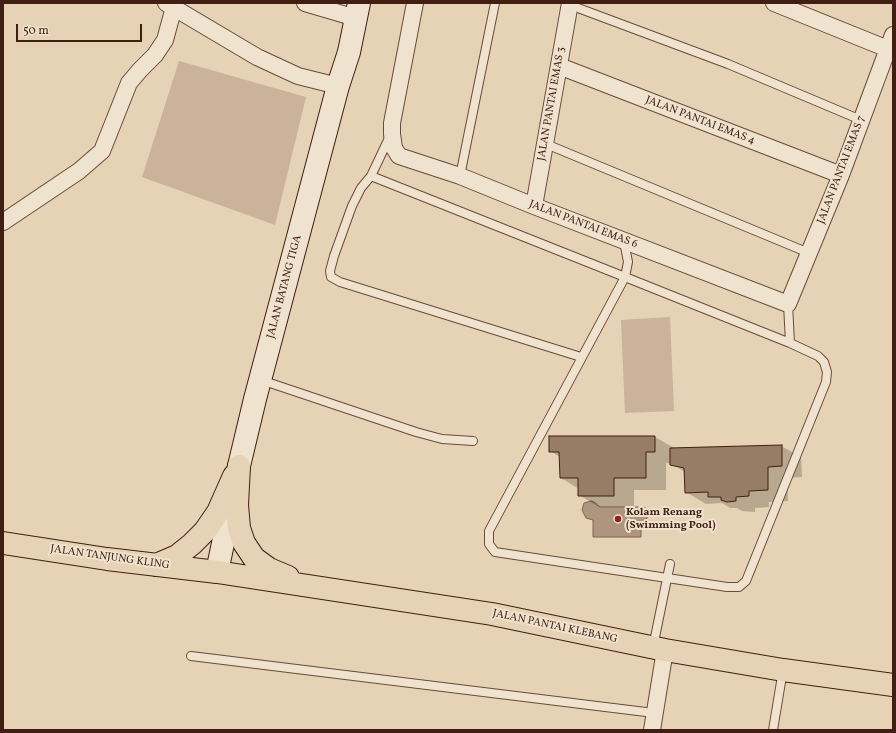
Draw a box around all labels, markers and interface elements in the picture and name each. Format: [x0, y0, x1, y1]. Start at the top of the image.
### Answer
scale bar [18, 16, 144, 42]
text: 50 m [23, 23, 49, 39]
street label: JALAN PANTAI EMAS 3 [535, 46, 569, 162]
street label: JALAN PANTAI EMAS 4 [643, 94, 757, 148]
street label: JALAN PANTAI EMAS 7 [815, 114, 869, 226]
street label: JALAN PANTAI EMAS 6 [527, 198, 639, 252]
street label: JALAN BATANG TIGA [265, 234, 305, 340]
place label: Kolam Renang (Swimming Pool) [626, 506, 715, 532]
marker: Kolam Renang (Swimming Pool) [613, 514, 623, 524]
street label: JALAN TANJUNG KLING [49, 543, 171, 573]
street label: JALAN PANTAI KLEBANG [491, 607, 619, 647]

